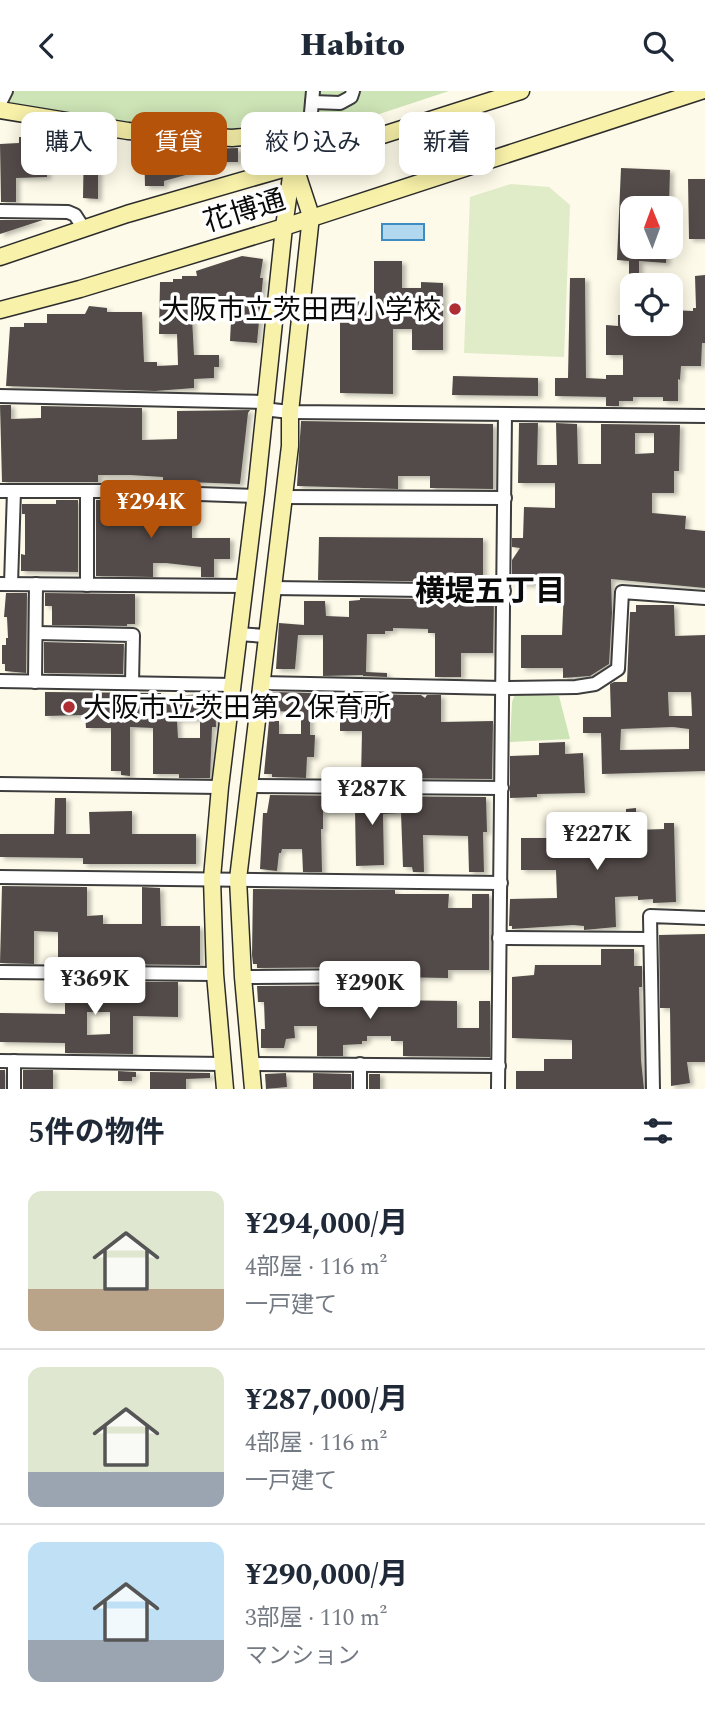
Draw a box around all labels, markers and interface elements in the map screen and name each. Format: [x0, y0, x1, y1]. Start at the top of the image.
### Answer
text: Habito [300, 21, 405, 70]
icon: back [28, 27, 66, 65]
icon: search [639, 27, 677, 65]
chip: 購入 [21, 112, 117, 175]
chip: 賃貸 [131, 112, 227, 175]
chip: 絞り込み [241, 112, 385, 175]
chip: 新着 [399, 112, 495, 175]
street label: 花博通 [198, 179, 291, 244]
north arrow [620, 196, 682, 259]
map controls [620, 196, 683, 336]
button: locate [620, 273, 683, 336]
place label: 大阪市立茨田西小学校 [161, 289, 441, 332]
marker: 大阪市立茨田西小学校 [447, 301, 463, 317]
pin: ¥294K [102, 481, 200, 540]
text: ¥294K [116, 485, 186, 520]
district label: 横堤五丁目 [415, 569, 565, 615]
place label: 大阪市立茨田第２保育所 [83, 687, 391, 730]
marker: 大阪市立茨田第２保育所 [61, 699, 77, 715]
pin: ¥287K [323, 767, 421, 827]
text: ¥287K [337, 772, 407, 807]
pin: ¥227K [548, 813, 646, 872]
text: ¥227K [562, 817, 632, 852]
pin: ¥369K [46, 957, 144, 1017]
pin: ¥290K [321, 961, 419, 1021]
text: ¥369K [60, 962, 130, 997]
text: ¥290K [335, 966, 405, 1001]
text: 5件の物件 [28, 1110, 165, 1156]
icon: filters [639, 1112, 677, 1150]
text: ¥294,000/月 [245, 1201, 408, 1247]
icon: home [84, 1219, 168, 1303]
text: 4部屋 · 116 m² [245, 1250, 387, 1285]
text: 一戸建て [245, 1288, 337, 1323]
text: ¥287,000/月 [245, 1377, 408, 1423]
icon: home [84, 1395, 168, 1479]
text: 4部屋 · 116 m² [245, 1426, 387, 1461]
text: 一戸建て [245, 1464, 337, 1499]
text: ¥290,000/月 [245, 1552, 408, 1598]
icon: home [84, 1570, 168, 1654]
text: 3部屋 · 110 m² [245, 1601, 387, 1636]
text: マンション [245, 1639, 360, 1674]

